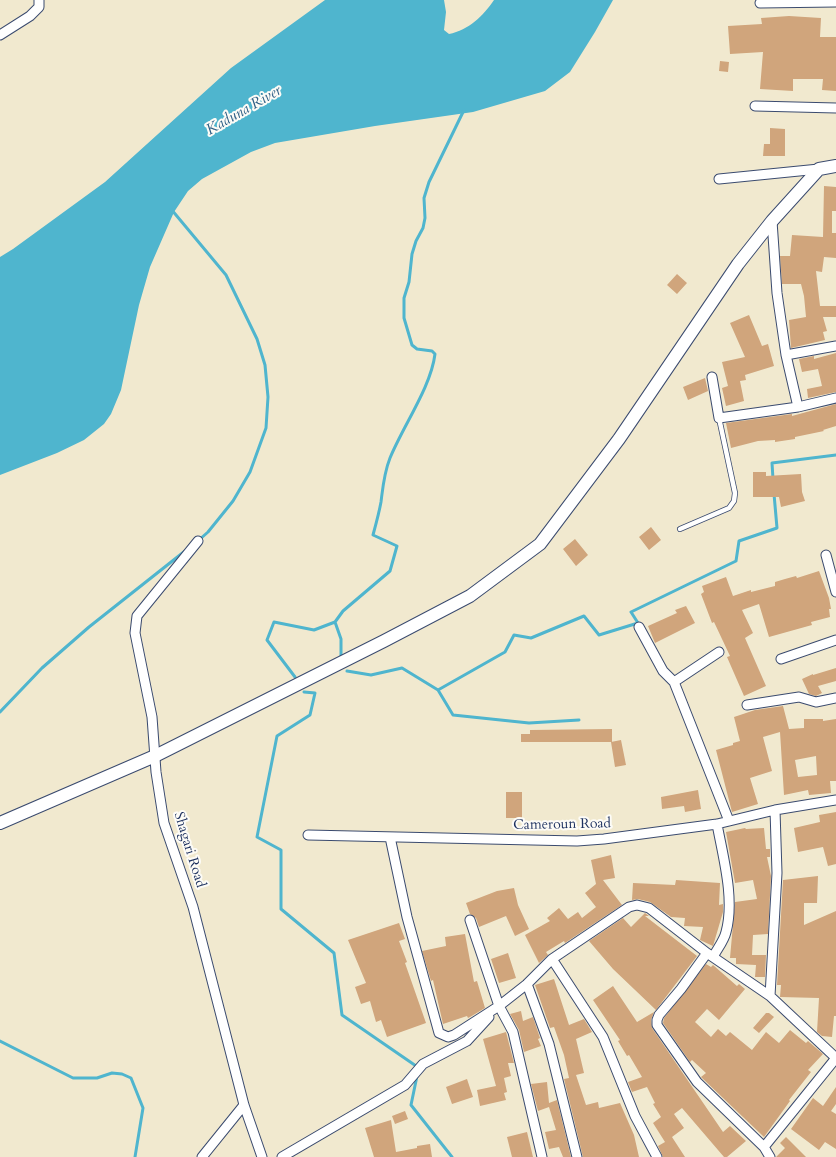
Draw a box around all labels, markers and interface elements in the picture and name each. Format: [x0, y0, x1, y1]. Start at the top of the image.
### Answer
water label: Kaduna River [203, 82, 285, 140]
street label: Shagari Road [170, 810, 208, 890]
street label: Cameroun Road [513, 816, 611, 834]

